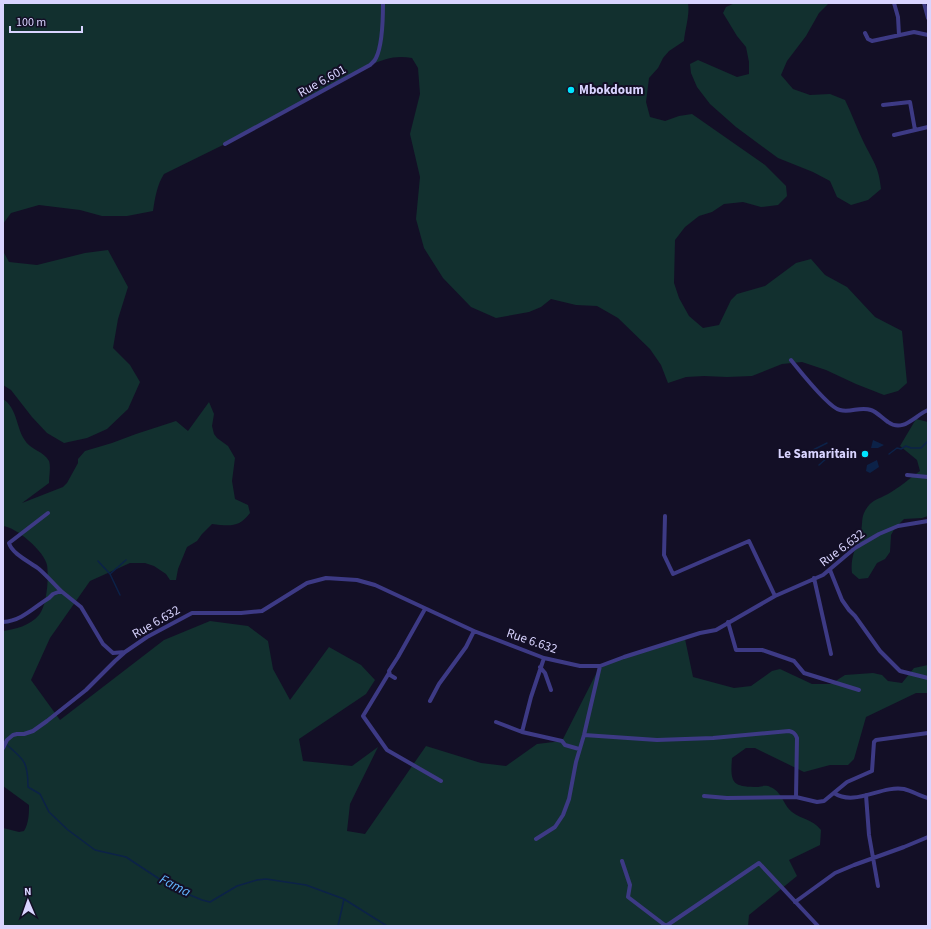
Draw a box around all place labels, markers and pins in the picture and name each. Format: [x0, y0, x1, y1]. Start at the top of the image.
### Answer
place label: Mbokdoum [579, 81, 644, 99]
marker: Mbokdoum [566, 85, 576, 95]
place label: Le Samaritain [778, 445, 857, 463]
marker: Le Samaritain [860, 449, 870, 459]

